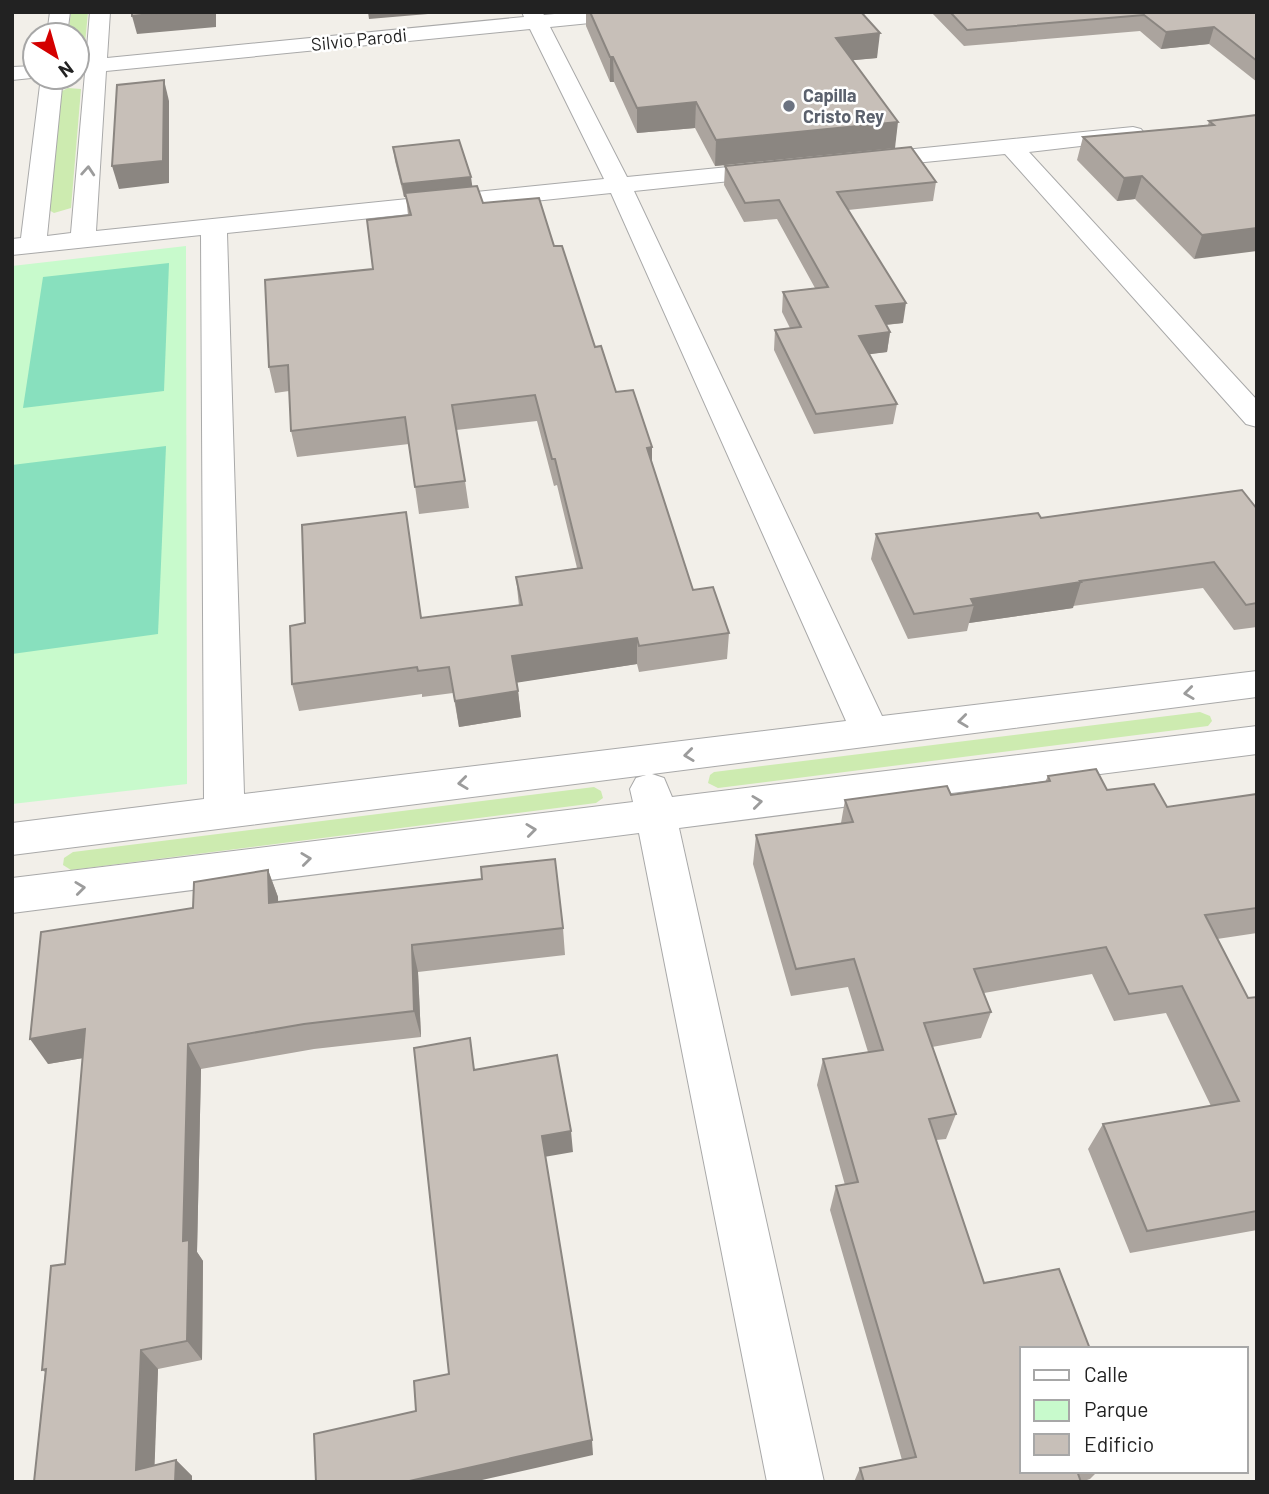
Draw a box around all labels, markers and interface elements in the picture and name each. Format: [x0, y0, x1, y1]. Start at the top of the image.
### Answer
north arrow [21, 21, 91, 91]
street label: Silvio Parodi [310, 23, 408, 55]
text: N [55, 57, 79, 83]
place label: Capilla Cristo Rey [803, 84, 884, 127]
marker: Capilla Cristo Rey [781, 98, 797, 114]
one-way arrow [80, 166, 95, 177]
one-way arrow [1183, 685, 1195, 700]
one-way arrow [957, 713, 969, 728]
one-way arrow [683, 748, 695, 763]
one-way arrow [457, 776, 469, 791]
one-way arrow [751, 794, 763, 809]
one-way arrow [525, 823, 537, 838]
one-way arrow [300, 852, 311, 867]
one-way arrow [74, 880, 86, 895]
legend [1020, 1347, 1248, 1473]
text: Calle [1084, 1361, 1128, 1386]
text: Parque [1084, 1396, 1149, 1421]
text: Edificio [1084, 1431, 1154, 1456]

